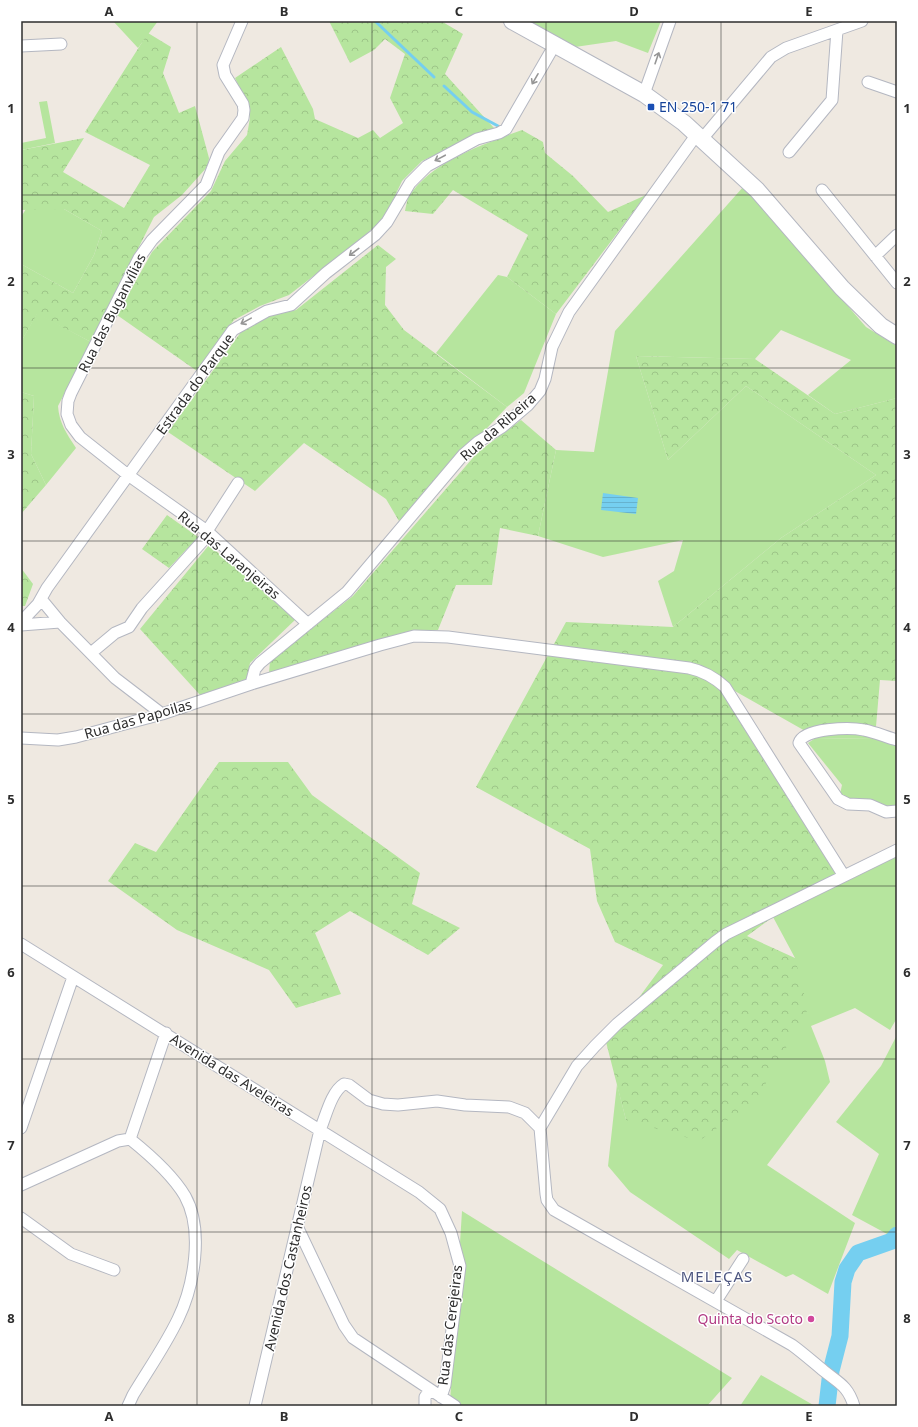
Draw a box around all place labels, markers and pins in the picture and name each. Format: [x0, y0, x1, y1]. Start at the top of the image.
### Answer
place label: EN 250-1 71 [659, 97, 737, 116]
marker: EN 250-1 71 [646, 102, 656, 112]
place label: Quinta do Scoto [697, 1309, 803, 1328]
marker: Quinta do Scoto [806, 1314, 816, 1324]

